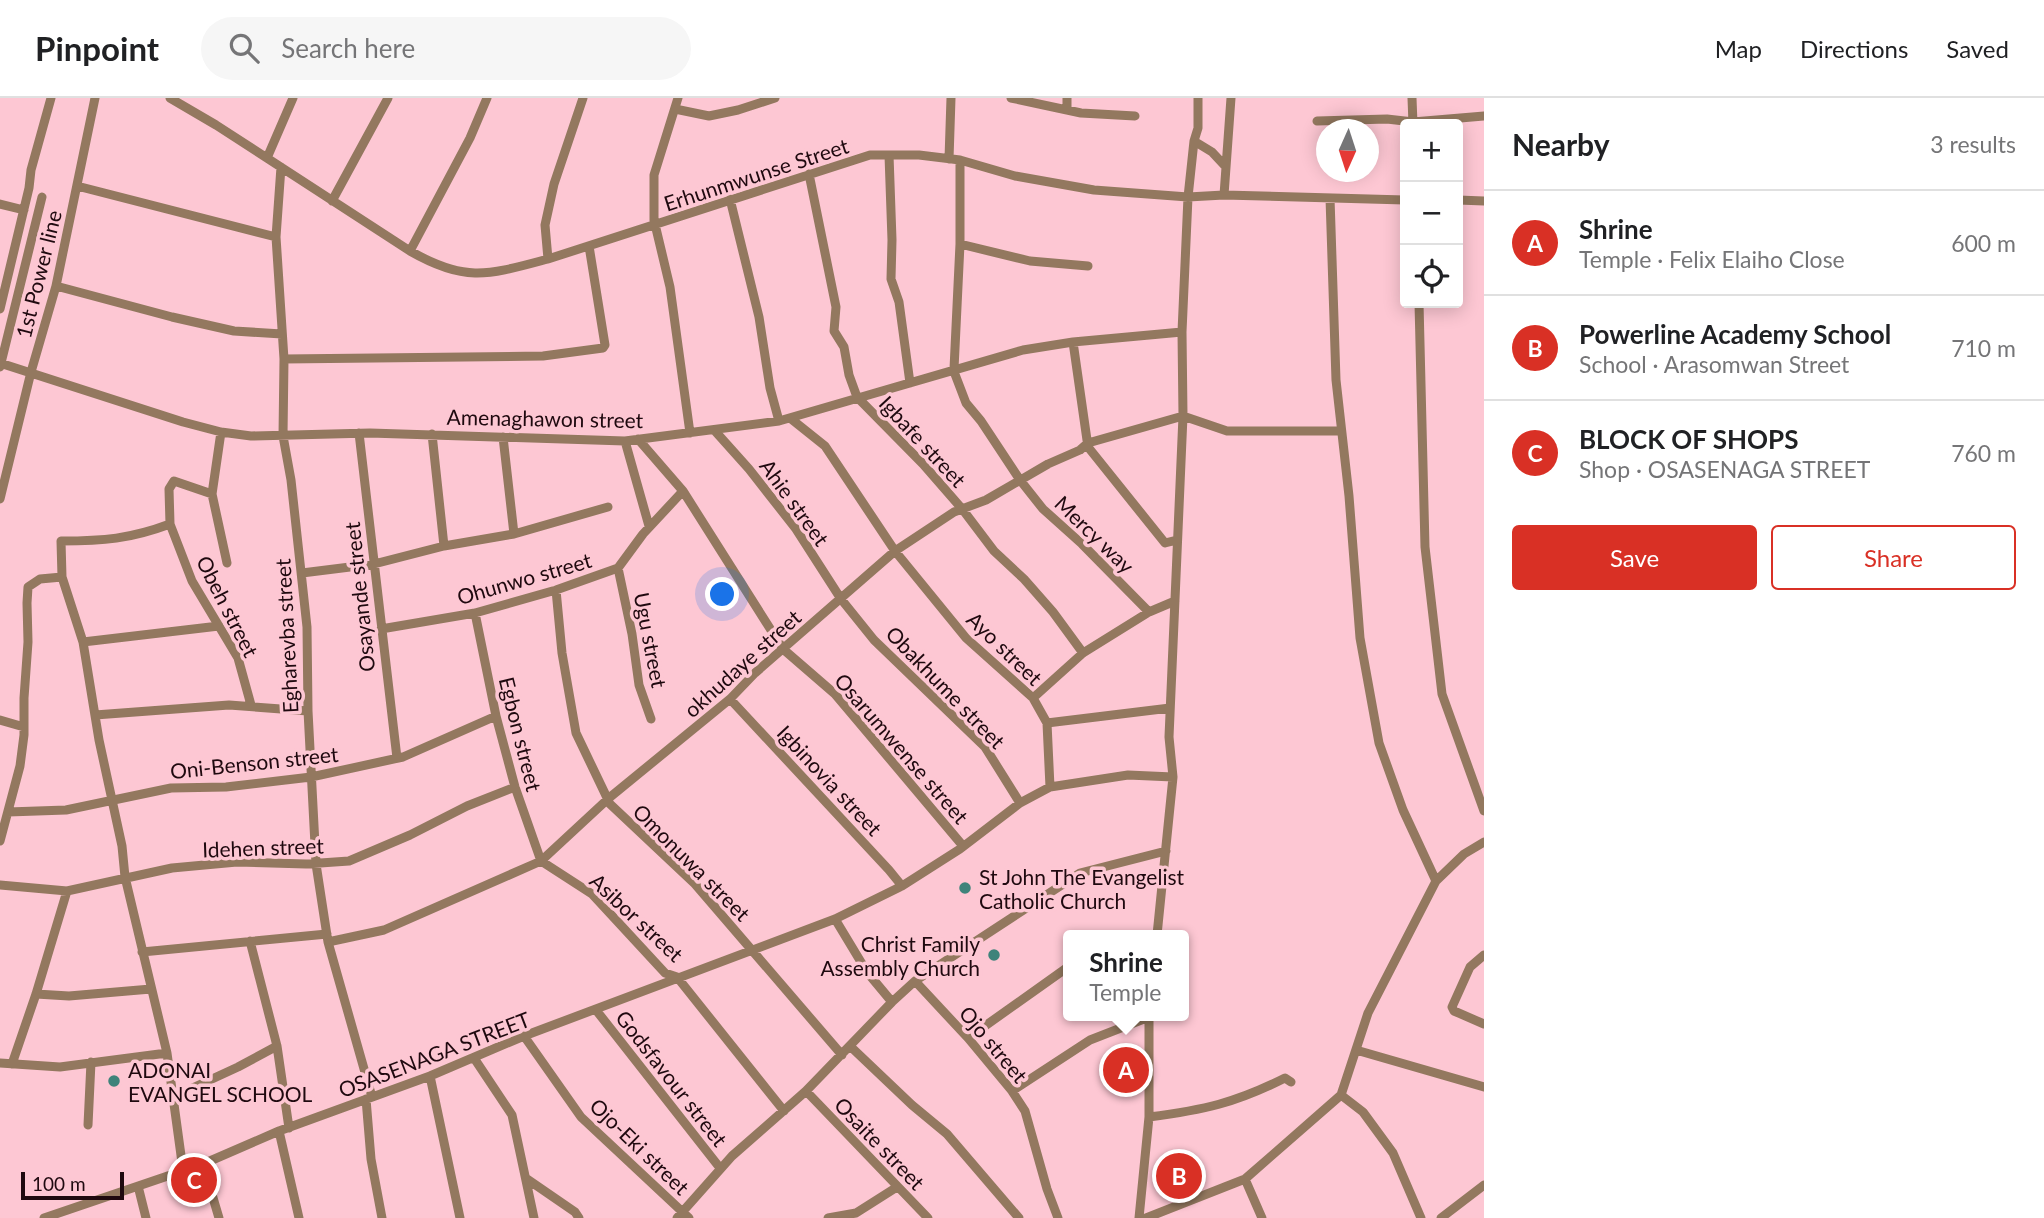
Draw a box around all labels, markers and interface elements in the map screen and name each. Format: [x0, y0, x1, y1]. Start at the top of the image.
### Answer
search box [201, 17, 691, 80]
text: Pinpoint [35, 28, 159, 68]
icon: search [225, 29, 263, 67]
text: Search here [281, 32, 415, 64]
text: Map [1715, 34, 1762, 63]
text: Directions [1800, 34, 1908, 63]
text: Saved [1946, 34, 2009, 63]
north arrow [1316, 119, 1379, 182]
map controls [1400, 119, 1463, 308]
button: + [1400, 119, 1463, 182]
text: Nearby [1512, 126, 1610, 162]
text: 3 results [1930, 130, 2016, 158]
street label: Erhunmwunse Street [661, 132, 852, 216]
button: − [1400, 182, 1463, 245]
street label: 1st Power line [10, 208, 66, 340]
text: Shrine [1579, 213, 1653, 245]
text: A [1527, 229, 1543, 257]
text: 600 m [1951, 229, 2016, 257]
button: locate [1400, 245, 1463, 308]
text: Temple · Felix Elaiho Close [1579, 245, 1845, 273]
text: Powerline Academy School [1579, 318, 1891, 350]
text: B [1527, 334, 1543, 362]
text: 710 m [1951, 334, 2016, 362]
text: School · Arasomwan Street [1579, 350, 1849, 378]
street label: Igbafe street [874, 390, 972, 492]
street label: Amenaghawon street [447, 404, 644, 432]
text: BLOCK OF SHOPS [1579, 423, 1798, 455]
text: C [1527, 439, 1543, 467]
text: 760 m [1951, 439, 2016, 467]
street label: Ahie street [755, 454, 835, 551]
text: Shop · OSASENAGA STREET [1579, 455, 1870, 483]
street label: Mercy way [1050, 490, 1140, 578]
street label: Osayande street [339, 520, 379, 673]
button: Save [1512, 525, 1757, 590]
button: Share [1771, 525, 2016, 590]
street label: Ohunwo street [454, 547, 595, 609]
street label: Obeh street [192, 551, 264, 661]
street label: Egharevba street [269, 558, 303, 714]
your location [705, 577, 739, 611]
street label: Ugu street [630, 590, 673, 690]
street label: okhudaye street [678, 604, 806, 722]
street label: Ayo street [962, 606, 1048, 690]
street label: Obakhume street [881, 621, 1011, 754]
street label: Osarumwense street [830, 668, 974, 829]
street label: Egbon street [495, 674, 547, 794]
street label: Igbinovia street [773, 720, 888, 841]
street label: Oni-Benson street [169, 741, 340, 783]
street label: Omonuwa street [628, 798, 756, 926]
street label: Idehen street [202, 832, 325, 862]
place label: St John The Evangelist Catholic Church [979, 864, 1185, 913]
street label: Asibor street [585, 868, 689, 967]
marker: St John The Evangelist Catholic Church [957, 880, 973, 896]
popup [1063, 930, 1189, 1021]
place label: Christ Family Assembly Church [820, 931, 980, 980]
text: Shrine [1089, 946, 1163, 978]
marker: Christ Family Assembly Church [986, 947, 1002, 963]
text: Temple [1089, 978, 1162, 1006]
street label: Ojo street [955, 1001, 1034, 1088]
street label: Godsfavour street [611, 1005, 733, 1151]
street label: OSASENAGA STREET [335, 1006, 534, 1102]
pin: A [1103, 1044, 1149, 1096]
place label: ADONAI EVANGEL SCHOOL [128, 1057, 313, 1106]
marker: ADONAI EVANGEL SCHOOL [106, 1073, 122, 1089]
street label: Osaite street [830, 1092, 931, 1195]
street label: Ojo-Eki street [585, 1093, 695, 1200]
pin: B [1156, 1150, 1202, 1202]
pin: C [171, 1154, 217, 1206]
scale bar [21, 1169, 124, 1201]
text: 100 m [32, 1172, 86, 1195]

